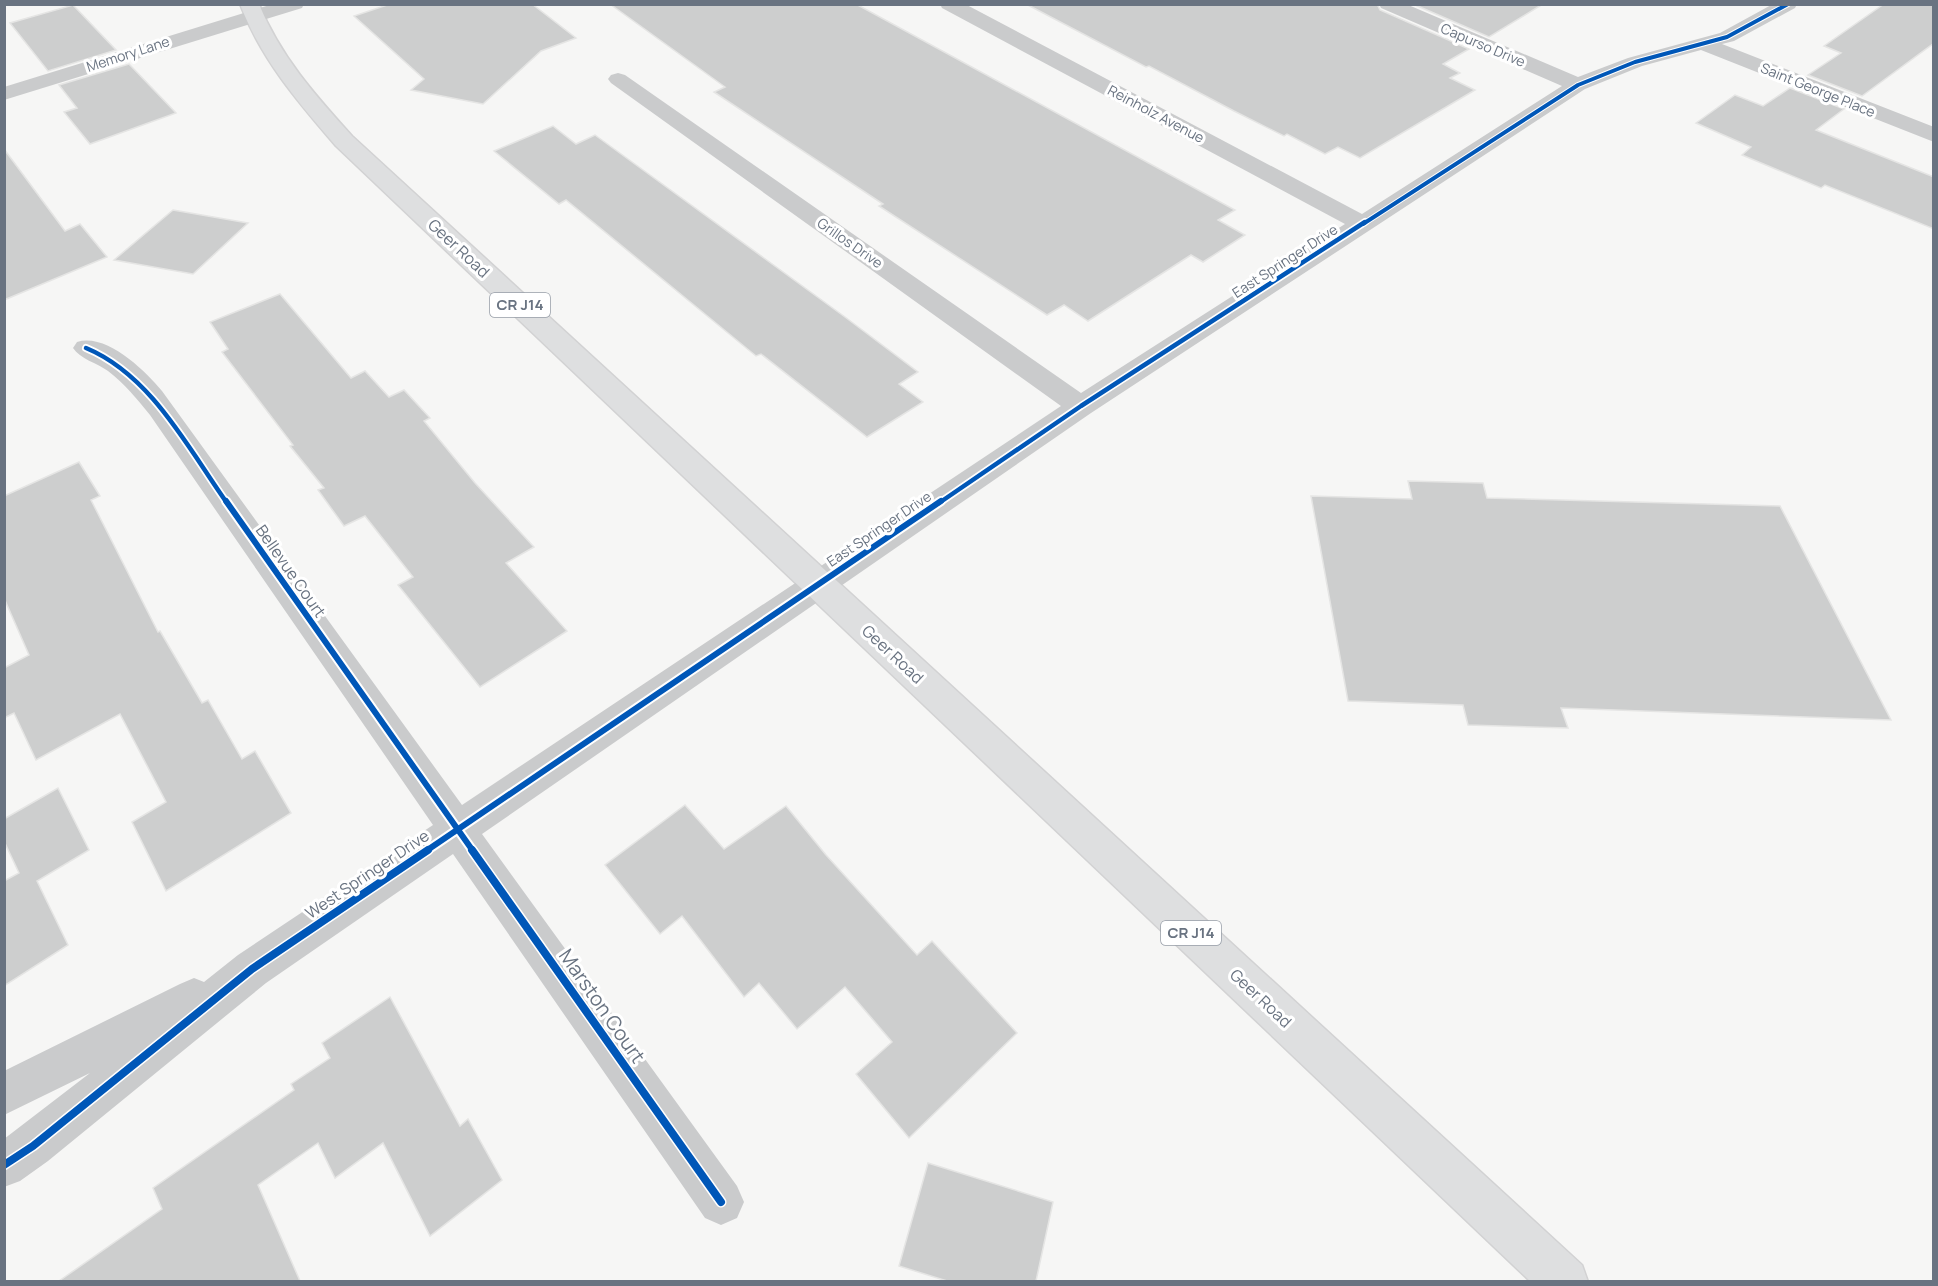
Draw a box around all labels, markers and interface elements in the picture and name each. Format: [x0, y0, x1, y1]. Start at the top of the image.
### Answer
street label: Capurso Drive [1438, 18, 1528, 71]
street label: Memory Lane [84, 31, 172, 76]
street label: Saint George Place [1758, 58, 1878, 121]
street label: Reinholz Avenue [1105, 80, 1208, 147]
street label: Grillos Drive [814, 213, 887, 272]
street label: Geer Road [423, 214, 495, 282]
street label: East Springer Drive [1228, 219, 1341, 302]
road number: CR J14 [490, 293, 550, 317]
street label: East Springer Drive [823, 487, 935, 571]
street label: Bellevue Court [251, 520, 331, 622]
street label: Geer Road [857, 620, 929, 688]
street label: West Springer Drive [301, 824, 433, 924]
road number: CR J14 [1161, 921, 1221, 945]
street label: Marston Court [553, 943, 652, 1068]
street label: Geer Road [1225, 964, 1297, 1032]

